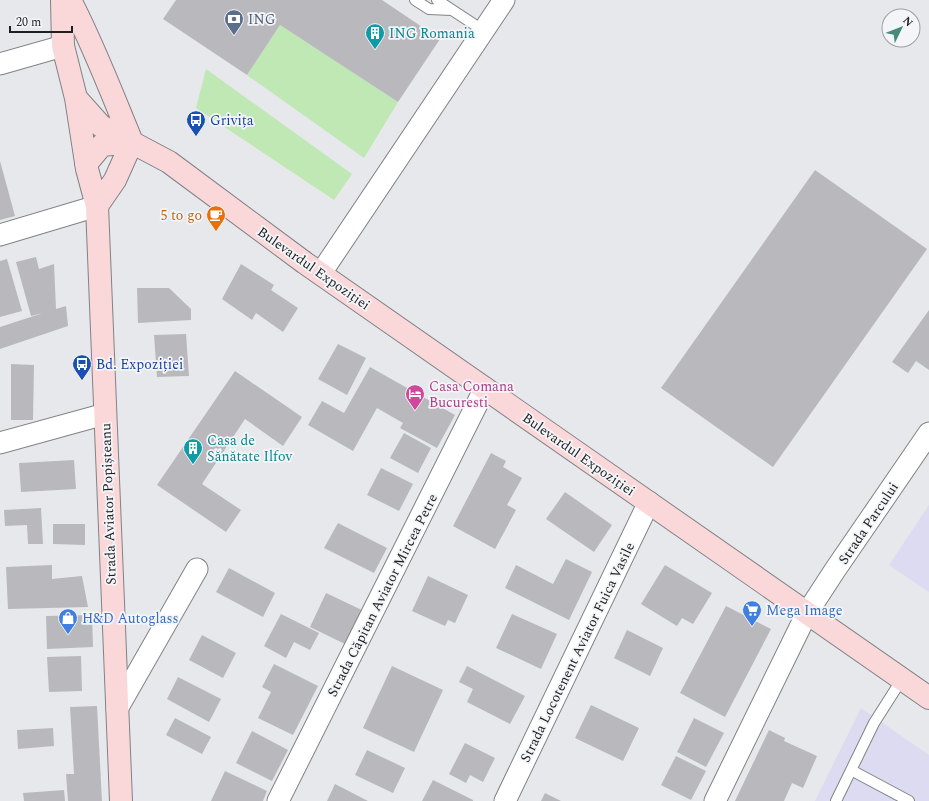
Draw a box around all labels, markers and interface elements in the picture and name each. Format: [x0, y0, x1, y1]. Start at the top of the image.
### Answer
scale bar [10, 8, 72, 34]
bank icon: ING [223, 8, 245, 36]
north arrow [881, 8, 921, 48]
place label: ING [248, 9, 276, 30]
text: N [899, 12, 917, 31]
text: 20 m [16, 13, 41, 32]
building icon: ING Romania [364, 22, 386, 50]
place label: ING Romania [389, 23, 475, 44]
bus stop icon: Grivița [185, 109, 207, 137]
place label: Grivița [210, 110, 254, 131]
cafe icon: 5 to go [205, 204, 227, 232]
place label: 5 to go [160, 205, 202, 226]
street label: Bulevardul Expoziției [253, 222, 374, 315]
bus stop icon: Bd. Expoziției [71, 353, 93, 381]
place label: Bd. Expoziției [96, 354, 183, 375]
place label: Casa Comana Bucuresti [429, 376, 514, 413]
hotel icon: Casa Comana Bucuresti [404, 383, 426, 411]
street label: Bulevardul Expoziției [518, 408, 639, 501]
street label: Strada Aviator Popișteanu [95, 423, 122, 585]
place label: Casa de Sănătate Ilfov [207, 430, 293, 467]
building icon: Casa de Sănătate Ilfov [182, 437, 204, 465]
street label: Strada Parcului [833, 478, 904, 569]
street label: Strada Căpitan Aviator Mircea Petre [322, 490, 443, 701]
street label: Strada Locotenent Aviator Fuica Vasile [515, 538, 640, 766]
supermarket icon: Mega Image [741, 599, 763, 627]
place label: Mega Image [766, 600, 843, 621]
shop icon: H&D Autoglass [57, 607, 79, 635]
place label: H&D Autoglass [82, 608, 178, 629]

